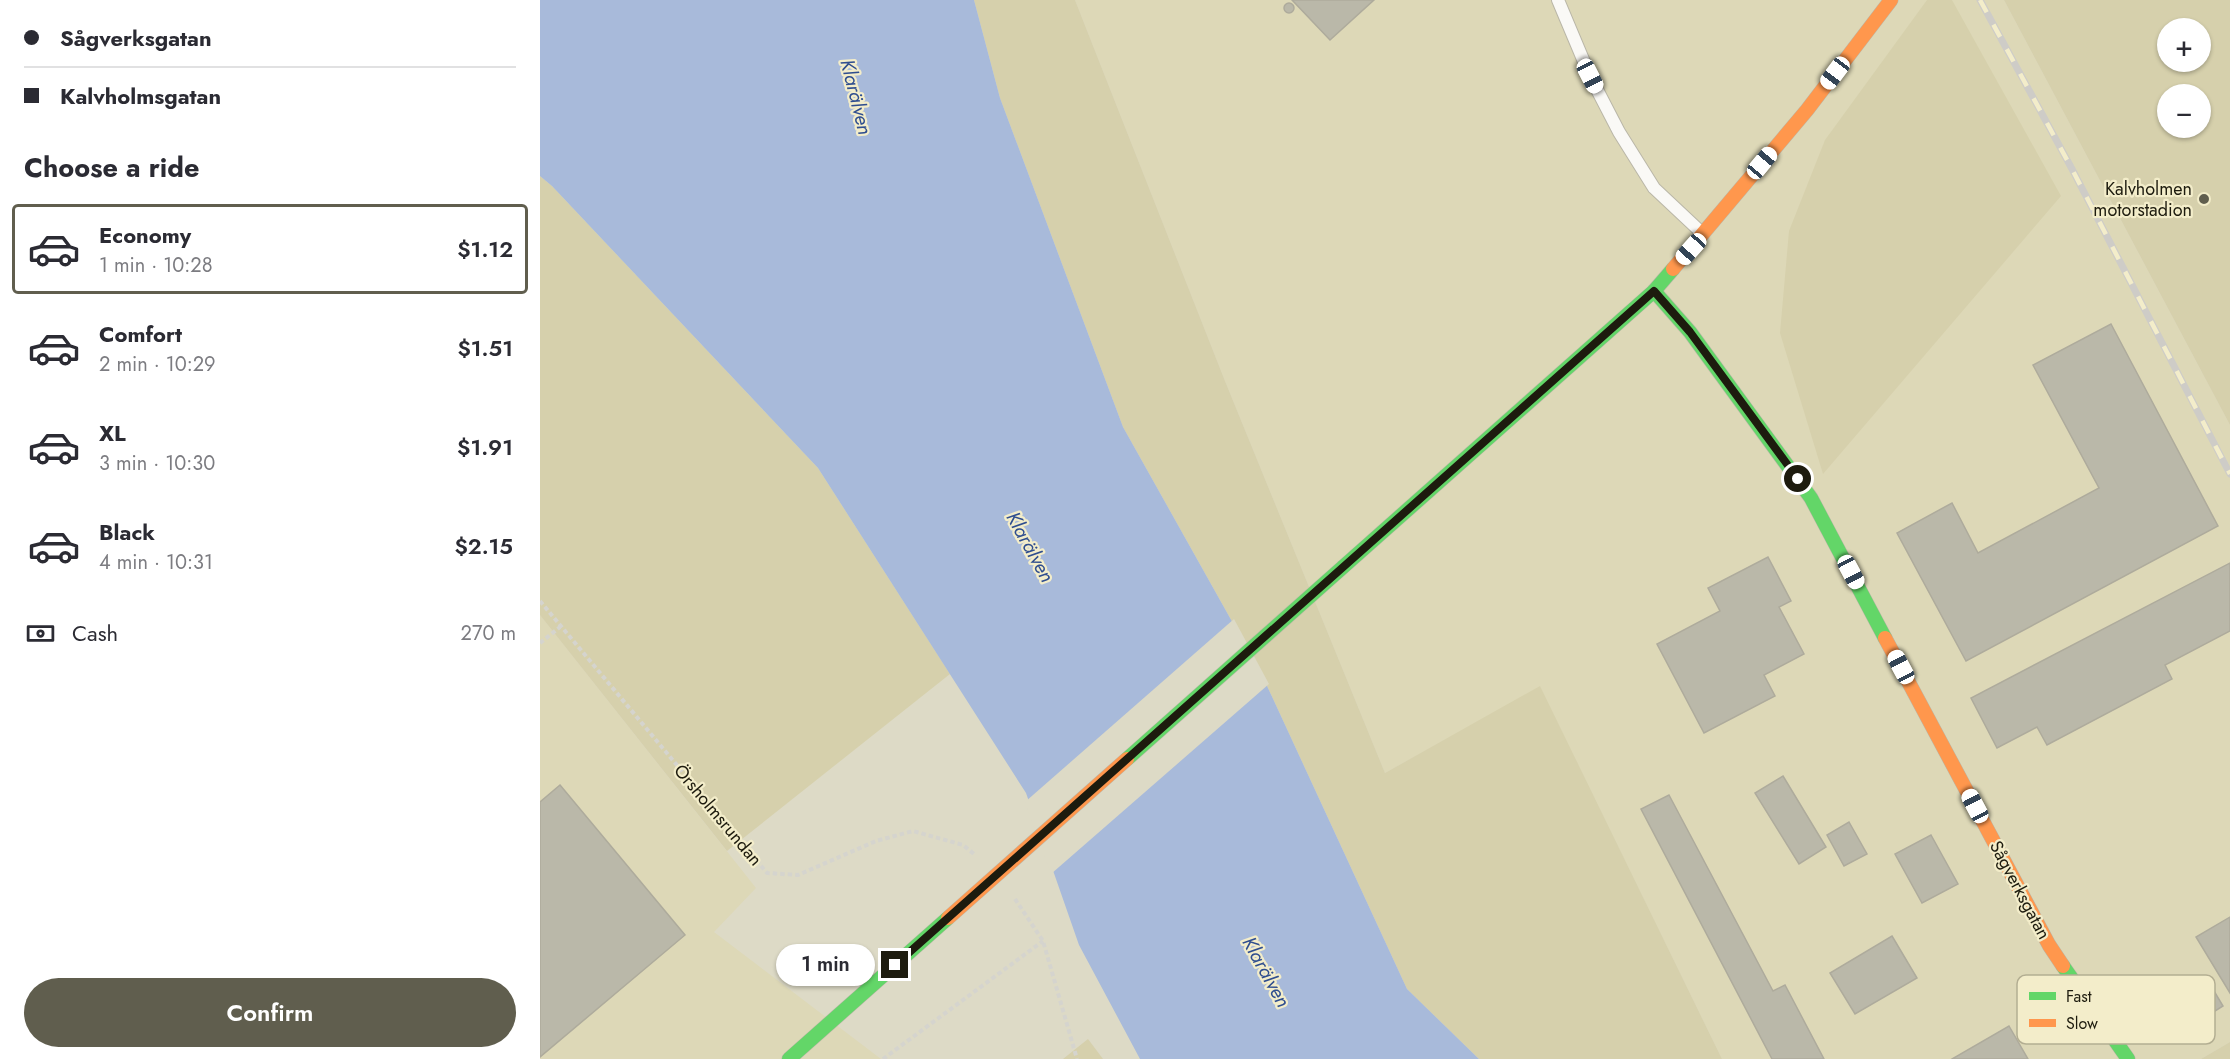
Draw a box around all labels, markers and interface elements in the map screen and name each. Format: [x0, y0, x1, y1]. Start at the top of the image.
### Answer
map controls [2157, 18, 2211, 138]
button: + [2157, 18, 2211, 72]
text: Sågverksgatan [60, 22, 212, 54]
car [1817, 53, 1853, 93]
water label: Klarälven [833, 56, 879, 138]
car [1574, 56, 1606, 96]
text: Kalvholmsgatan [60, 80, 221, 112]
button: − [2157, 84, 2211, 138]
car [1744, 143, 1780, 183]
text: Choose a ride [24, 148, 199, 187]
place label: Kalvholmen motorstadion [2093, 176, 2192, 223]
marker: Kalvholmen motorstadion [2197, 192, 2211, 206]
text: Economy [99, 219, 191, 251]
icon: car [27, 222, 81, 276]
car [1672, 230, 1710, 268]
text: $1.12 [457, 233, 513, 265]
text: 1 min · 10:28 [99, 251, 213, 280]
text: Comfort [99, 318, 182, 350]
icon: car [27, 321, 81, 375]
text: $1.51 [457, 332, 513, 364]
text: 2 min · 10:29 [99, 350, 216, 379]
text: XL [99, 417, 126, 449]
icon: car [27, 420, 81, 474]
text: $1.91 [457, 431, 513, 463]
text: 3 min · 10:30 [99, 449, 215, 478]
route start [1784, 465, 1811, 492]
water label: Klarälven [999, 506, 1061, 588]
text: Black [99, 516, 155, 548]
icon: car [27, 519, 81, 573]
text: $2.15 [454, 530, 513, 562]
text: 4 min · 10:31 [99, 548, 213, 577]
car [1835, 552, 1867, 592]
icon: cash [24, 617, 57, 650]
text: Cash [72, 617, 118, 649]
text: 270 m [461, 619, 516, 648]
car [1885, 647, 1917, 687]
street label: Örsholmsrundan [668, 758, 768, 872]
car [1959, 786, 1991, 826]
street label: Sågverksgatan [1983, 836, 2057, 944]
water label: Klarälven [1235, 931, 1297, 1013]
callout: 1 min [775, 944, 874, 986]
text: 1 min [801, 950, 850, 979]
route end [881, 951, 908, 978]
legend [2017, 975, 2215, 1044]
button: Confirm [24, 978, 516, 1047]
text: Fast [2066, 985, 2092, 1008]
text: Slow [2066, 1012, 2098, 1035]

